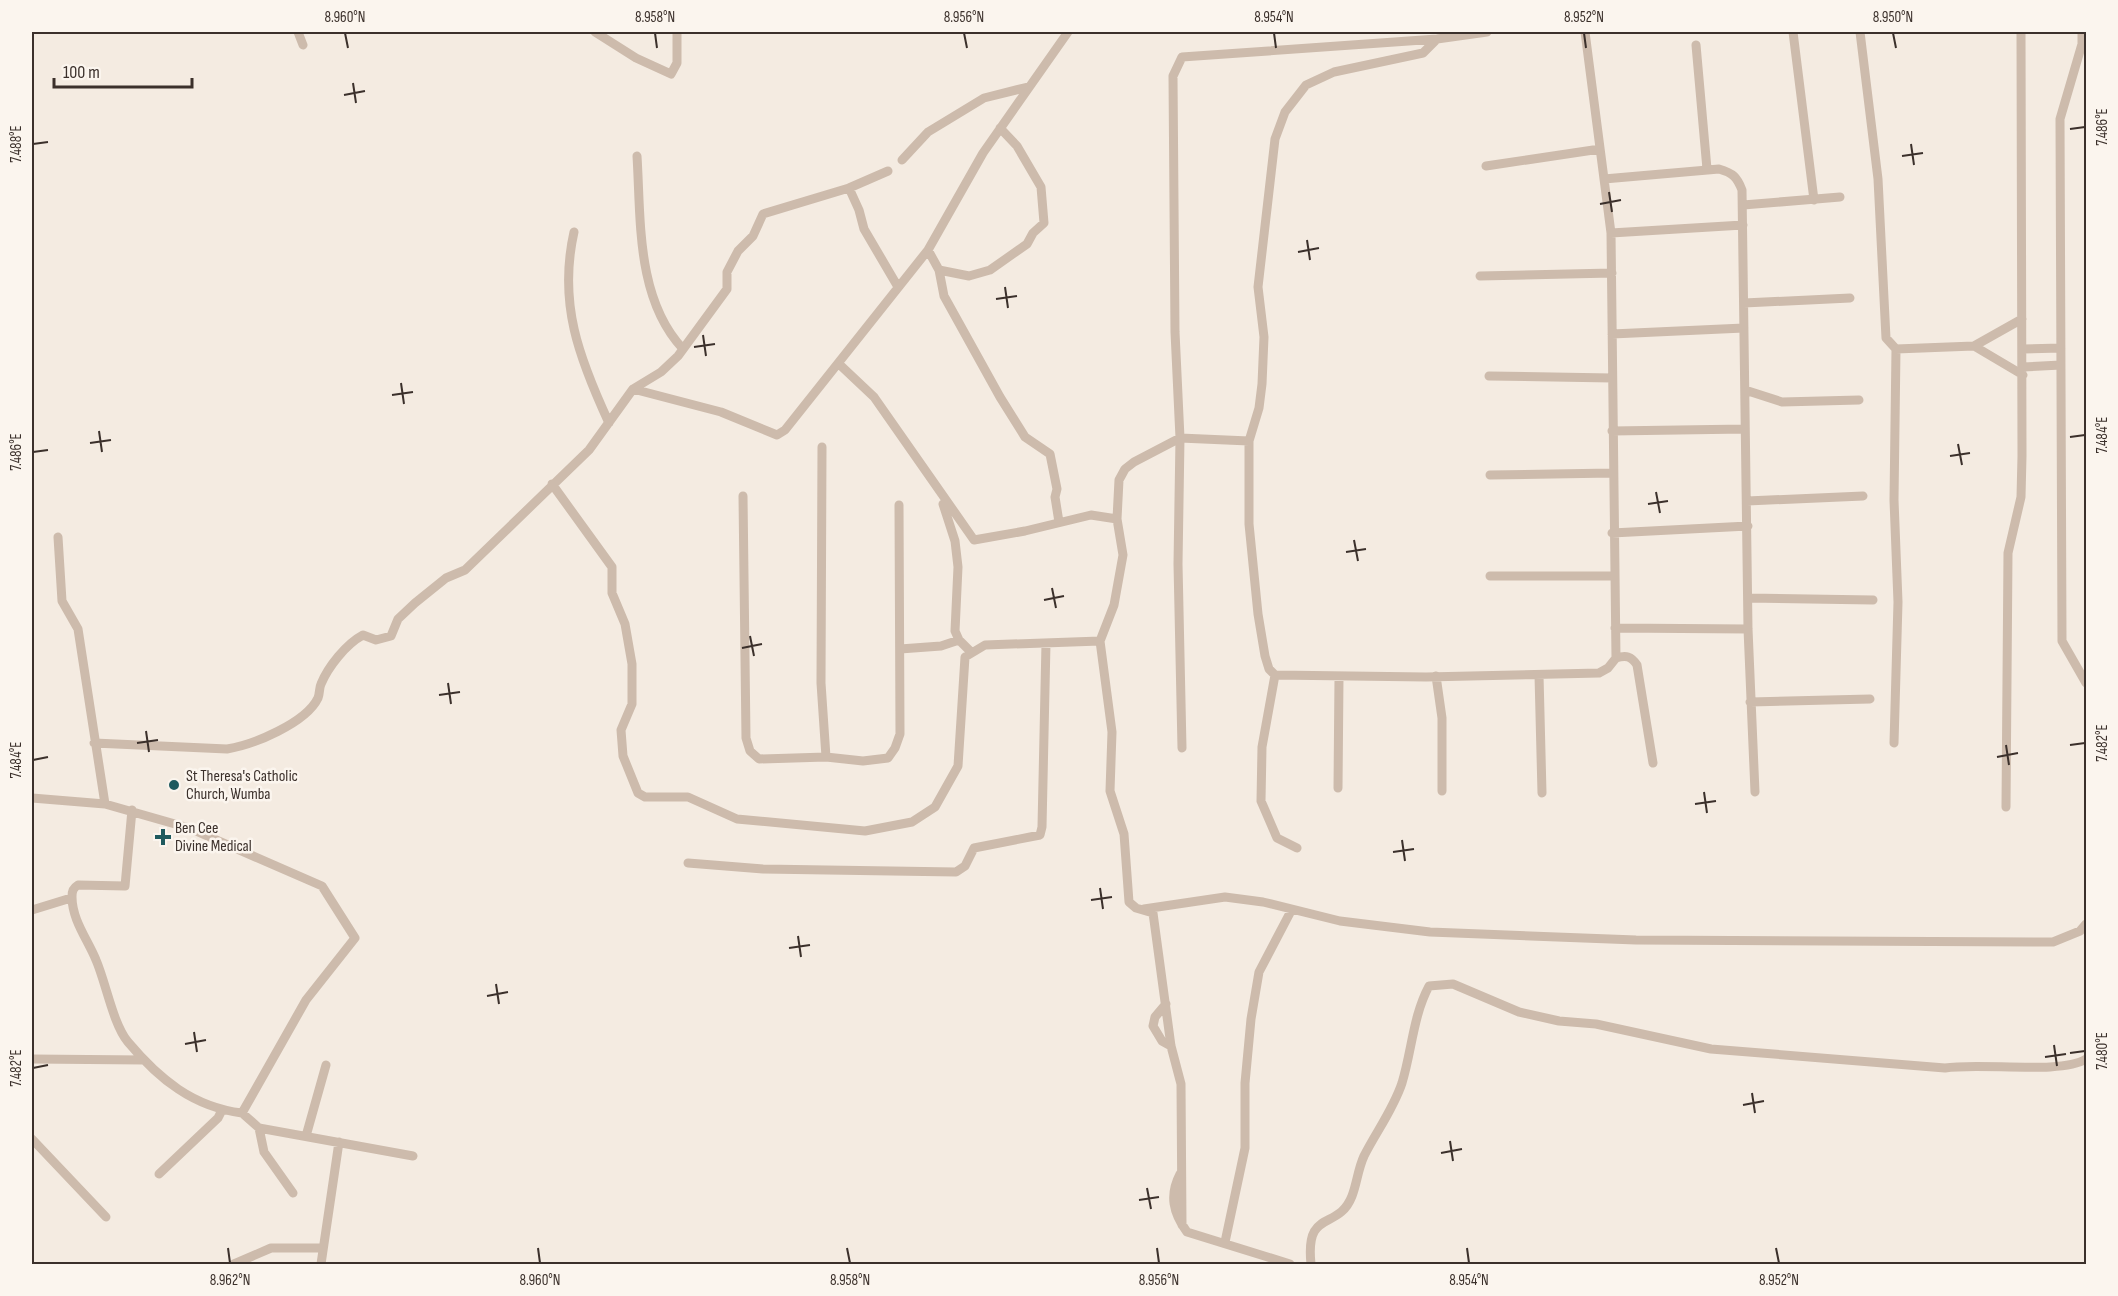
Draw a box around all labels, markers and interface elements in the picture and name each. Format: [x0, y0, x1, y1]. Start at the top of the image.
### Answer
text: 8.960°N [324, 8, 366, 27]
text: 8.958°N [635, 8, 675, 27]
text: 8.956°N [944, 8, 984, 27]
text: 8.954°N [1254, 8, 1294, 27]
text: 8.952°N [1564, 8, 1604, 27]
text: 8.950°N [1873, 8, 1913, 27]
scale bar [54, 51, 192, 89]
text: 100 m [63, 62, 100, 83]
text: 7.486°E [2093, 108, 2112, 146]
text: 7.488°E [7, 125, 26, 163]
text: 7.484°E [2093, 417, 2112, 454]
text: 7.486°E [7, 433, 26, 471]
text: 7.482°E [2093, 724, 2112, 762]
text: 7.484°E [7, 742, 26, 779]
place label: St Theresa's Catholic Church, Wumba [186, 767, 298, 804]
marker: St Theresa's Catholic Church, Wumba [167, 778, 181, 792]
place label: Ben Cee Divine Medical [175, 819, 252, 856]
marker: Ben Cee Divine Medical [156, 830, 170, 844]
text: 7.480°E [2093, 1032, 2112, 1070]
text: 7.482°E [7, 1049, 26, 1087]
text: 8.962°N [210, 1271, 250, 1290]
text: 8.960°N [519, 1271, 561, 1290]
text: 8.958°N [830, 1271, 870, 1290]
text: 8.956°N [1139, 1271, 1179, 1290]
text: 8.954°N [1449, 1271, 1489, 1290]
text: 8.952°N [1759, 1271, 1799, 1290]

